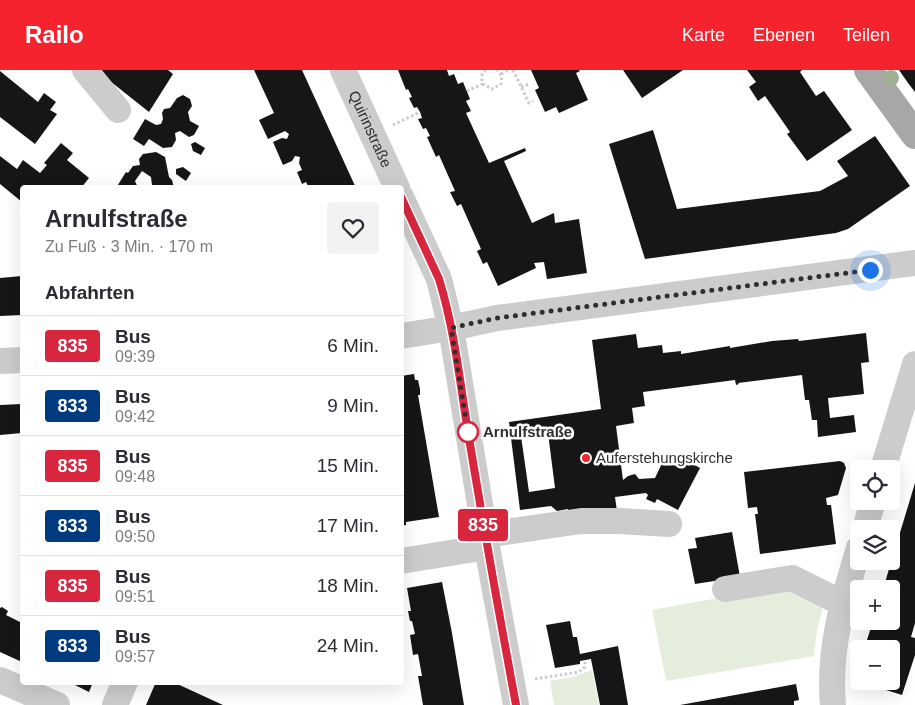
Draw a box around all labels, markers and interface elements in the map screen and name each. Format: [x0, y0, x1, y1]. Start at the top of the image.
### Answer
text: Railo [25, 21, 84, 48]
text: Karte [682, 25, 725, 45]
text: Ebenen [753, 25, 815, 45]
text: Teilen [843, 25, 890, 45]
street label: Quirinstraße [346, 88, 395, 170]
button: heart [327, 202, 379, 254]
text: Arnulfstraße [45, 205, 188, 232]
text: Zu Fuß · 3 Min. · 170 m [45, 238, 213, 255]
your location [858, 258, 883, 283]
text: Abfahrten [45, 282, 135, 303]
text: Bus [115, 326, 151, 347]
text: 6 Min. [327, 335, 379, 356]
text: 835 [57, 336, 88, 356]
text: 09:39 [115, 348, 155, 365]
text: Bus [115, 386, 151, 407]
text: 9 Min. [327, 395, 379, 416]
text: 833 [57, 396, 88, 416]
text: 09:42 [115, 408, 155, 425]
marker: Arnulfstraße [457, 421, 479, 443]
place label: Arnulfstraße [483, 423, 572, 440]
text: Bus [115, 446, 151, 467]
place label: Auferstehungskirche [596, 449, 733, 466]
marker: Auferstehungskirche [580, 452, 592, 464]
text: 15 Min. [317, 455, 379, 476]
text: 835 [57, 456, 88, 476]
map controls [850, 460, 900, 690]
button: locate [850, 460, 900, 510]
text: 09:48 [115, 468, 155, 485]
text: Bus [115, 506, 151, 527]
line badge: 835 [454, 509, 512, 541]
text: 17 Min. [317, 515, 379, 536]
text: 835 [468, 515, 498, 535]
text: 833 [57, 516, 88, 536]
button: layers [850, 520, 900, 570]
text: 09:50 [115, 528, 155, 545]
text: Bus [115, 566, 151, 587]
text: 18 Min. [317, 575, 379, 596]
text: 835 [57, 576, 88, 596]
button: + [850, 580, 900, 630]
text: 09:51 [115, 588, 155, 605]
text: Bus [115, 626, 151, 647]
text: 24 Min. [317, 635, 379, 656]
text: 833 [57, 636, 88, 656]
button: − [850, 640, 900, 690]
text: 09:57 [115, 648, 155, 665]

